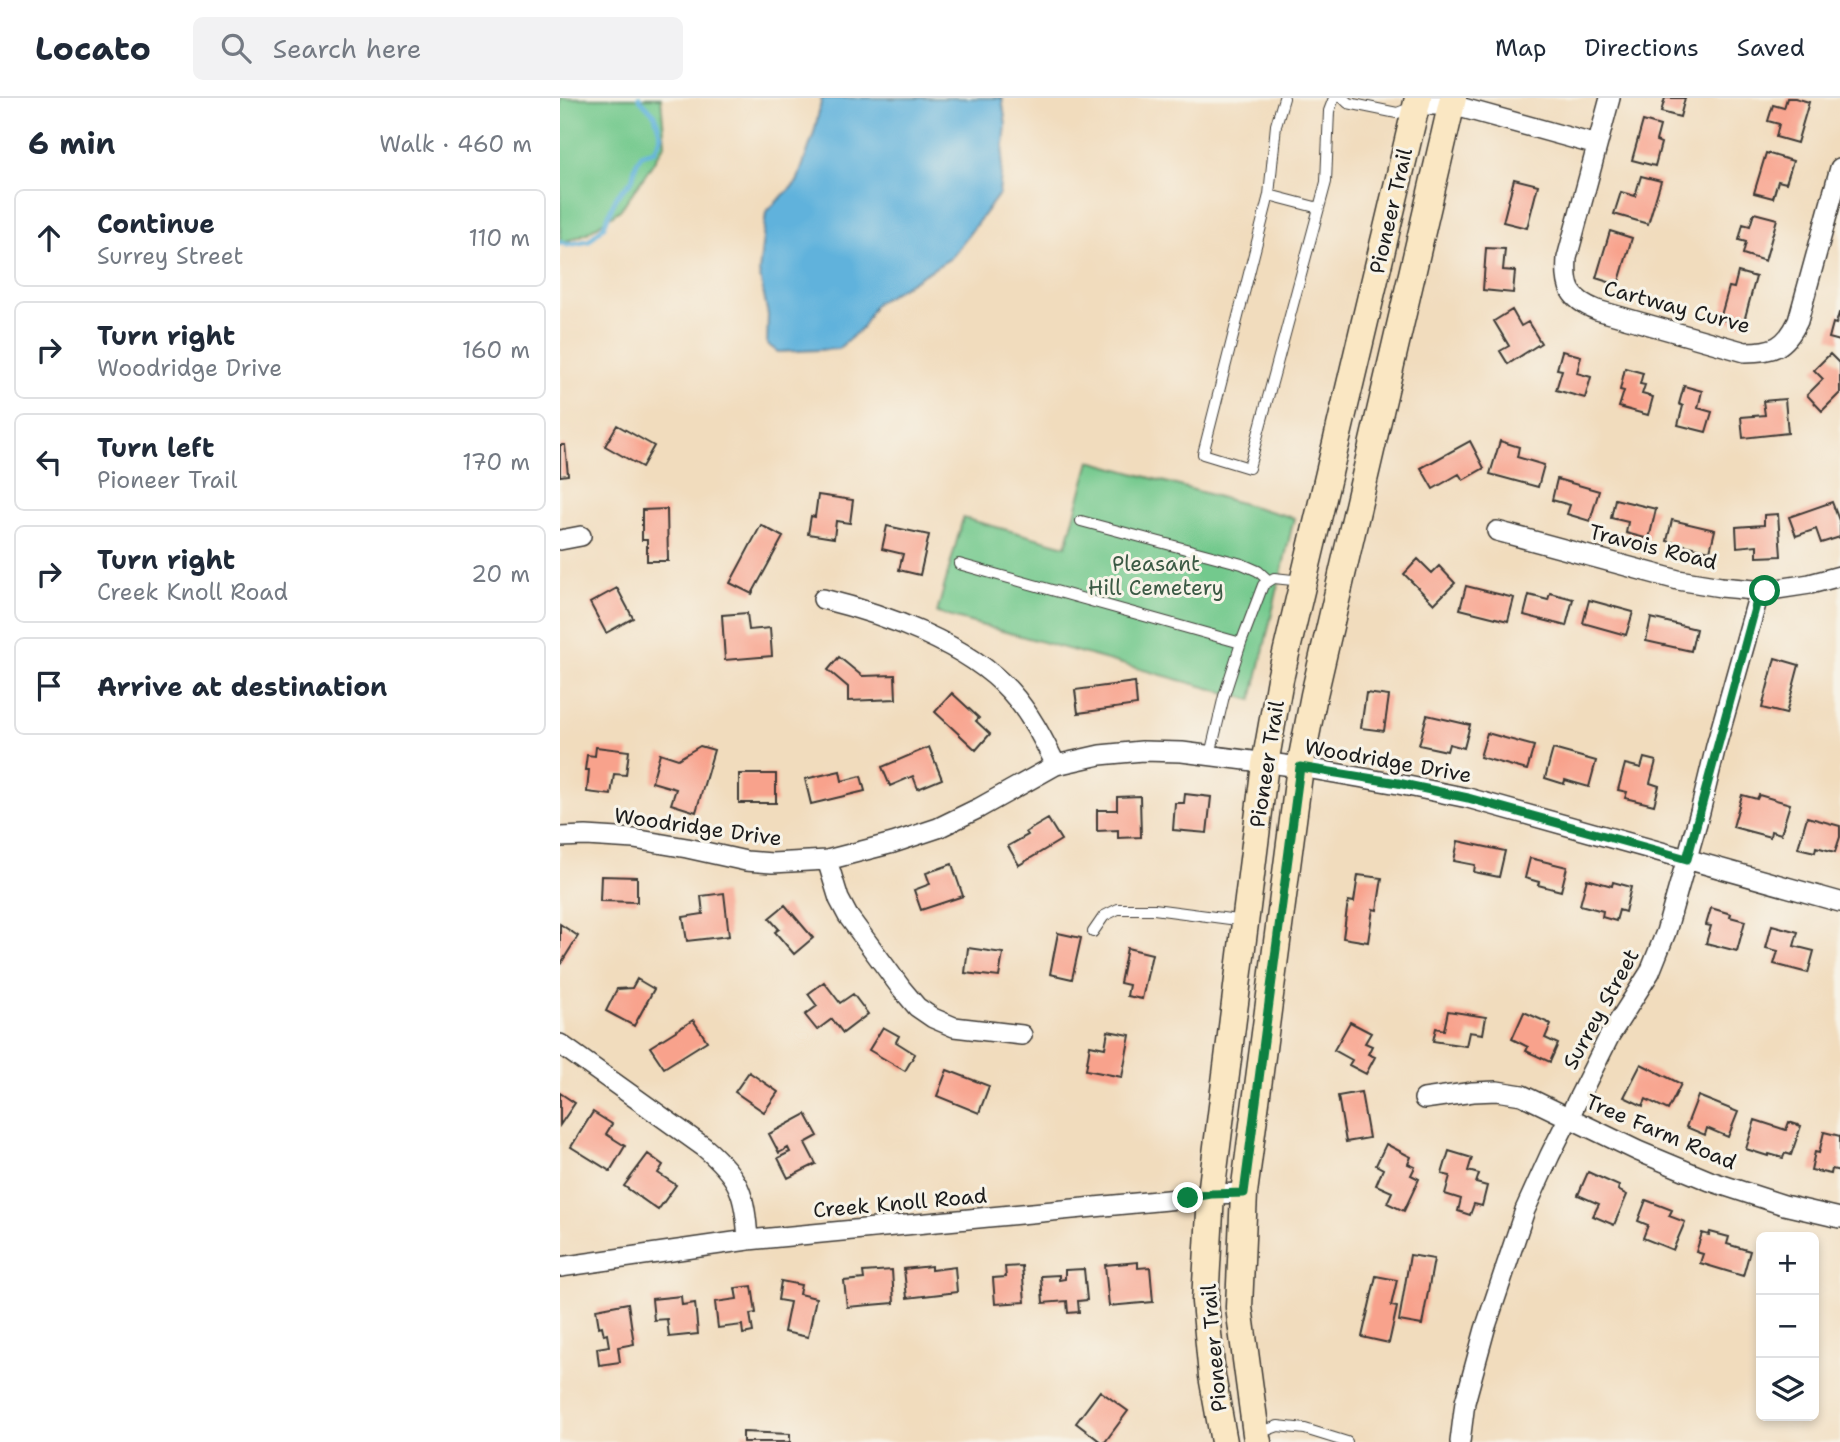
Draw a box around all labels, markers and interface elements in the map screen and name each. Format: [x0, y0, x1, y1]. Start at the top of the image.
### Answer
search box [193, 17, 683, 80]
text: Locato [35, 26, 151, 71]
icon: search [217, 29, 255, 67]
text: Search here [273, 31, 421, 66]
text: Map [1495, 32, 1546, 64]
text: Directions [1584, 32, 1699, 64]
text: Saved [1737, 32, 1805, 64]
text: 6 min [28, 123, 115, 164]
text: Walk · 460 m [379, 129, 532, 159]
street label: Pioneer Trail [1363, 145, 1419, 277]
text: Continue [97, 206, 215, 241]
icon: ahead [30, 219, 68, 257]
text: 110 m [468, 223, 530, 253]
text: Surrey Street [97, 241, 244, 271]
street label: Cartway Curve [1601, 274, 1753, 340]
text: Turn right [97, 318, 235, 353]
icon: right [30, 331, 68, 369]
text: 160 m [462, 335, 530, 365]
text: Woodridge Drive [97, 353, 282, 383]
text: Turn left [97, 430, 214, 465]
icon: left [30, 443, 68, 481]
text: 170 m [462, 447, 530, 477]
text: Pioneer Trail [97, 465, 237, 495]
street label: Travois Road [1586, 518, 1720, 576]
text: Turn right [97, 542, 235, 577]
park label: Pleasant Hill Cemetery [1088, 550, 1224, 602]
icon: right [30, 555, 68, 593]
text: 20 m [471, 559, 530, 589]
route start [1749, 575, 1780, 606]
text: Creek Knoll Road [97, 577, 288, 607]
icon: arrive [30, 667, 68, 705]
text: Arrive at destination [97, 669, 387, 704]
street label: Pioneer Trail [1243, 698, 1291, 830]
street label: Woodridge Drive [1302, 733, 1474, 789]
street label: Woodridge Drive [612, 801, 784, 853]
street label: Surrey Street [1556, 944, 1646, 1074]
street label: Tree Farm Road [1581, 1088, 1741, 1176]
street label: Creek Knoll Road [812, 1181, 988, 1225]
route end [1172, 1182, 1203, 1213]
map controls [1756, 1232, 1819, 1421]
button: + [1756, 1232, 1819, 1295]
street label: Pioneer Trail [1194, 1282, 1234, 1413]
button: − [1756, 1295, 1819, 1358]
button: layers [1756, 1358, 1819, 1421]

